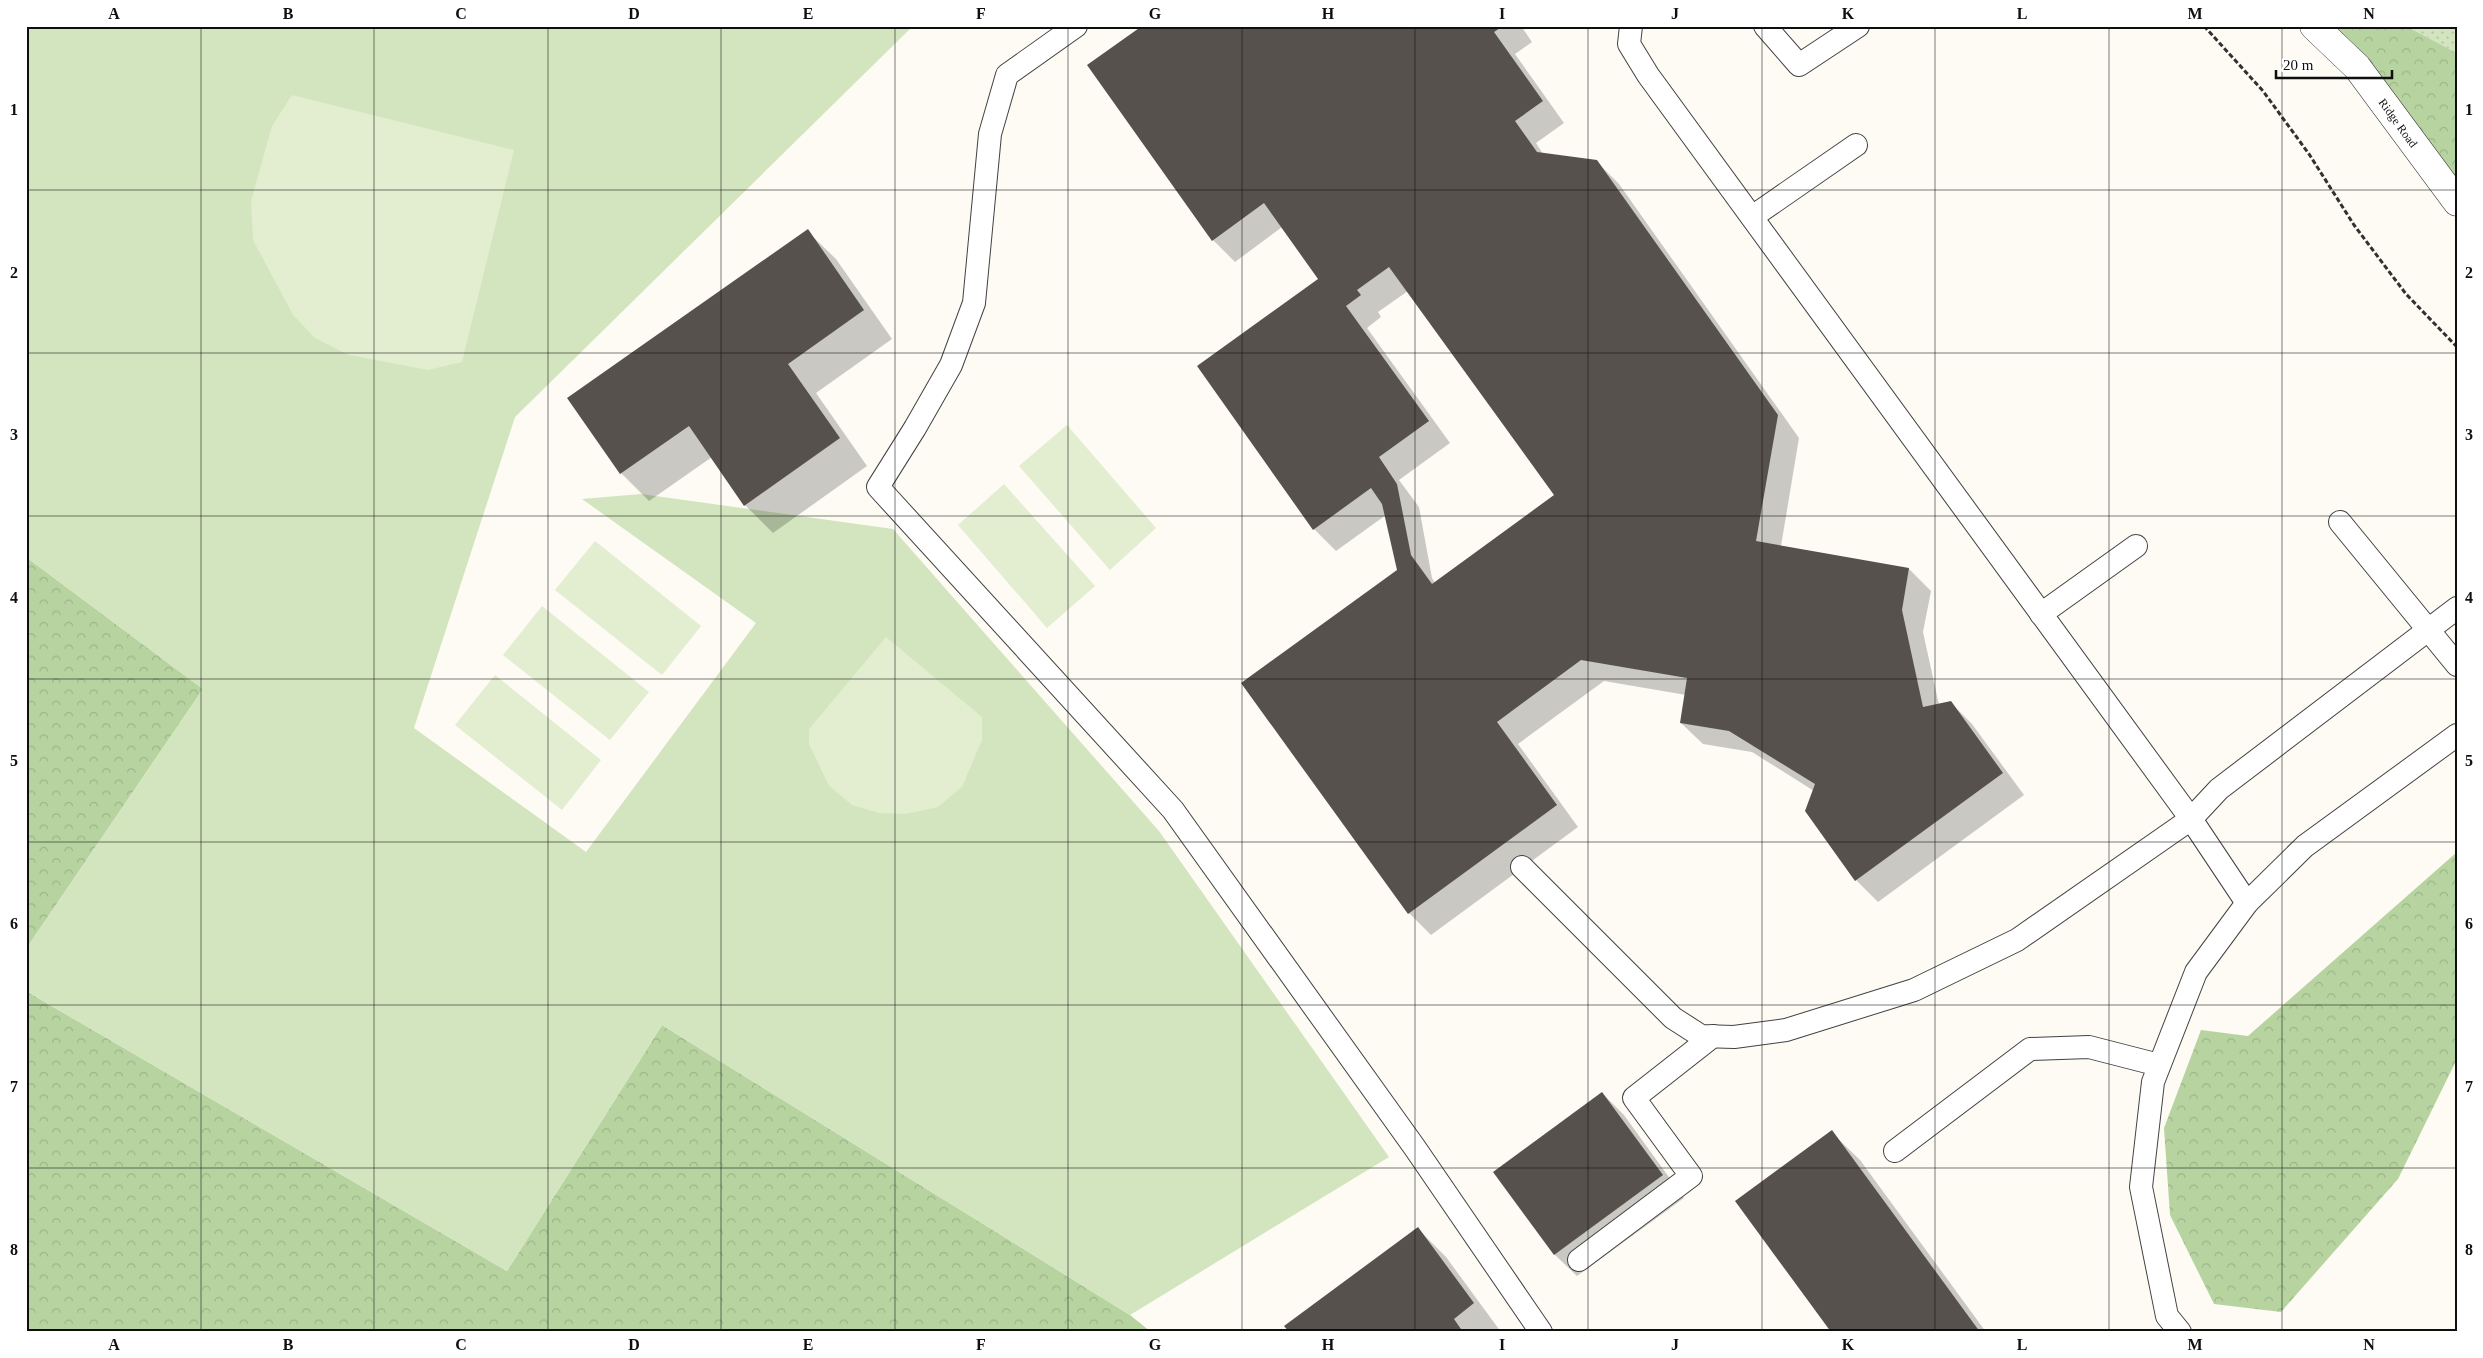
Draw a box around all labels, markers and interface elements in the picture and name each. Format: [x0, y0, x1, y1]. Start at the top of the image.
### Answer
text: A [108, 5, 120, 22]
text: B [283, 5, 294, 22]
text: C [455, 5, 467, 22]
text: D [628, 5, 640, 22]
text: E [803, 5, 813, 22]
text: F [976, 5, 986, 22]
text: G [1149, 5, 1162, 22]
text: H [1322, 5, 1335, 22]
text: I [1499, 5, 1505, 22]
text: J [1671, 5, 1679, 22]
text: K [1842, 5, 1855, 22]
text: L [2017, 5, 2027, 22]
text: M [2187, 5, 2203, 22]
text: N [2363, 5, 2375, 22]
scale bar [2276, 48, 2392, 80]
text: 20 m [2283, 57, 2314, 73]
street label: Ridge Road [2376, 96, 2420, 150]
text: 1 [10, 101, 18, 118]
text: 1 [2465, 101, 2473, 118]
text: 2 [10, 264, 18, 281]
text: 2 [2465, 264, 2473, 281]
text: 3 [10, 426, 18, 443]
text: 3 [2465, 426, 2473, 443]
text: 4 [10, 589, 18, 606]
text: 4 [2465, 589, 2473, 606]
text: 5 [10, 752, 18, 769]
text: 5 [2465, 752, 2473, 769]
text: 6 [10, 915, 18, 932]
text: 6 [2465, 915, 2473, 932]
text: 7 [10, 1078, 18, 1095]
text: 7 [2465, 1078, 2473, 1095]
text: 8 [10, 1241, 18, 1258]
text: 8 [2465, 1241, 2473, 1258]
text: A [108, 1336, 120, 1353]
text: B [283, 1336, 294, 1353]
text: C [455, 1336, 467, 1353]
text: D [628, 1336, 640, 1353]
text: E [803, 1336, 813, 1353]
text: F [976, 1336, 986, 1353]
text: G [1149, 1336, 1162, 1353]
text: H [1322, 1336, 1335, 1353]
text: I [1499, 1336, 1505, 1353]
text: J [1671, 1336, 1679, 1353]
text: K [1842, 1336, 1855, 1353]
text: L [2017, 1336, 2027, 1353]
text: M [2187, 1336, 2203, 1353]
text: N [2363, 1336, 2375, 1353]

